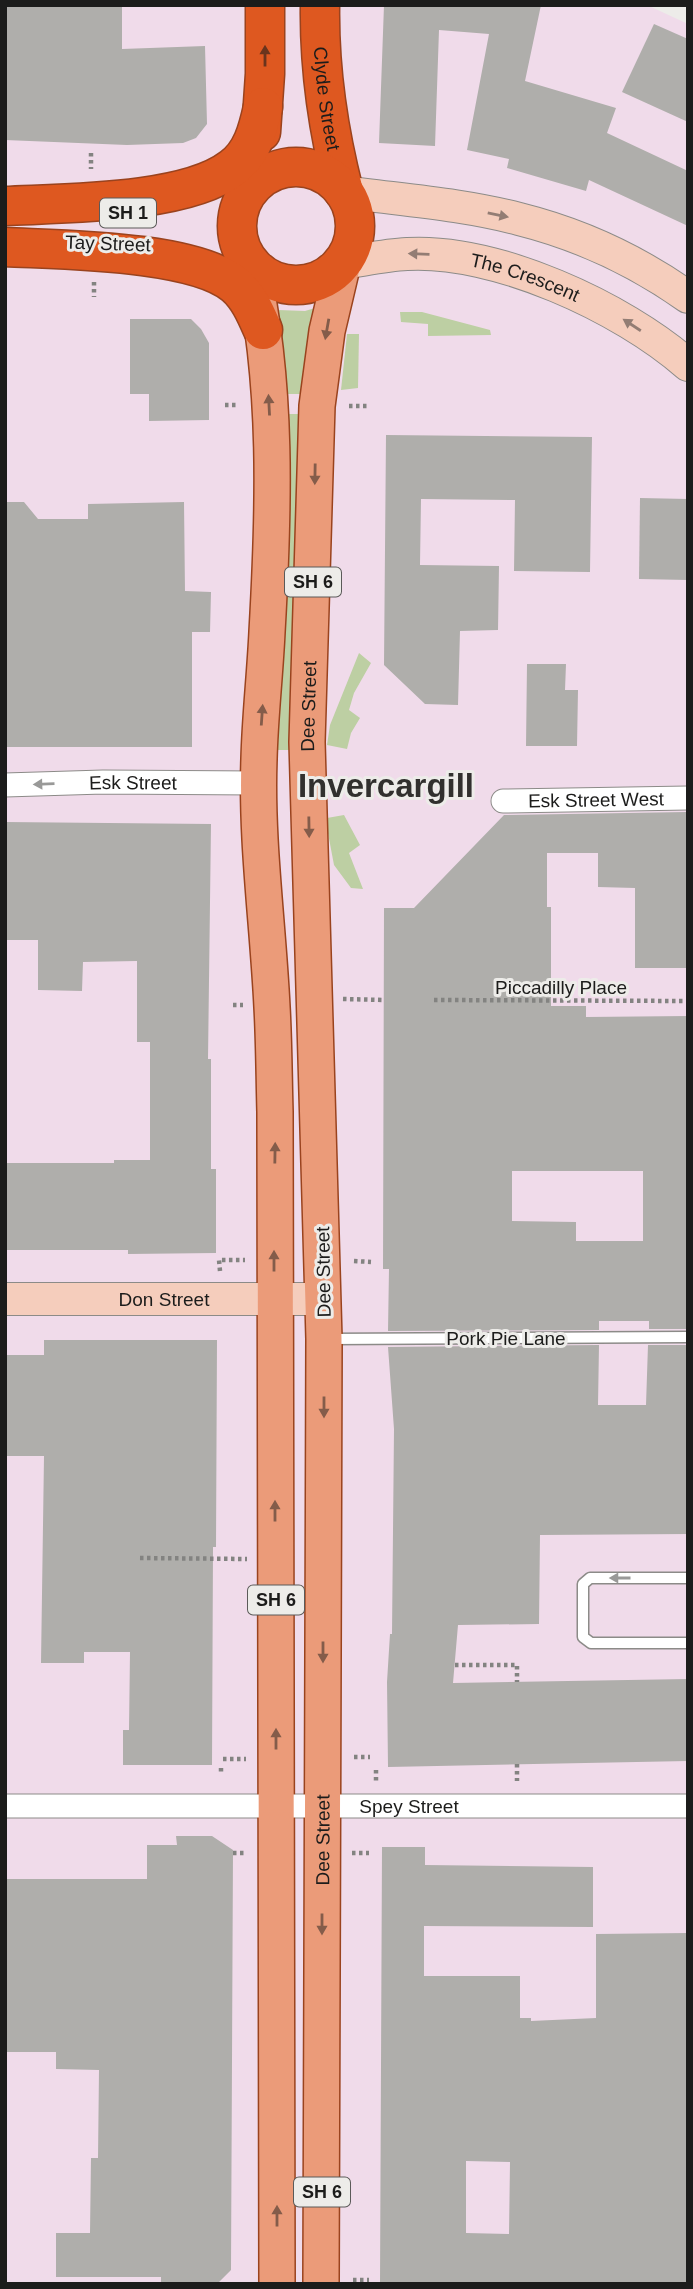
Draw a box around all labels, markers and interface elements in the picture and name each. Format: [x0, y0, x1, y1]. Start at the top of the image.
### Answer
one-way arrow [259, 45, 271, 67]
street label: Clyde Street [310, 46, 344, 153]
road number: SH 1 [100, 198, 156, 228]
one-way arrow [487, 209, 509, 220]
street label: Tay Street [65, 232, 152, 256]
one-way arrow [408, 249, 430, 260]
street label: The Crescent [469, 250, 584, 306]
one-way arrow [321, 318, 332, 340]
one-way arrow [623, 319, 642, 332]
one-way arrow [263, 394, 274, 416]
one-way arrow [309, 463, 321, 485]
road number: SH 6 [285, 568, 341, 596]
street label: Dee Street [297, 660, 320, 752]
one-way arrow [257, 704, 268, 726]
district label: Invercargill [298, 767, 474, 804]
street label: Esk Street [89, 772, 178, 793]
one-way arrow [32, 778, 54, 790]
street label: Esk Street West [528, 788, 665, 812]
one-way arrow [304, 817, 315, 839]
street label: Piccadilly Place [495, 977, 627, 998]
one-way arrow [269, 1142, 281, 1164]
street label: Dee Street [312, 1226, 335, 1318]
one-way arrow [268, 1250, 280, 1272]
street label: Don Street [119, 1289, 210, 1310]
street label: Pork Pie Lane [446, 1328, 566, 1349]
one-way arrow [318, 1397, 330, 1419]
one-way arrow [269, 1500, 281, 1522]
one-way arrow [608, 1572, 630, 1584]
road number: SH 6 [248, 1586, 304, 1615]
one-way arrow [317, 1641, 329, 1663]
one-way arrow [270, 1727, 282, 1749]
street label: Dee Street [312, 1794, 334, 1885]
street label: Spey Street [359, 1796, 459, 1817]
one-way arrow [317, 1914, 328, 1936]
road number: SH 6 [294, 2178, 350, 2206]
one-way arrow [271, 2204, 283, 2226]

